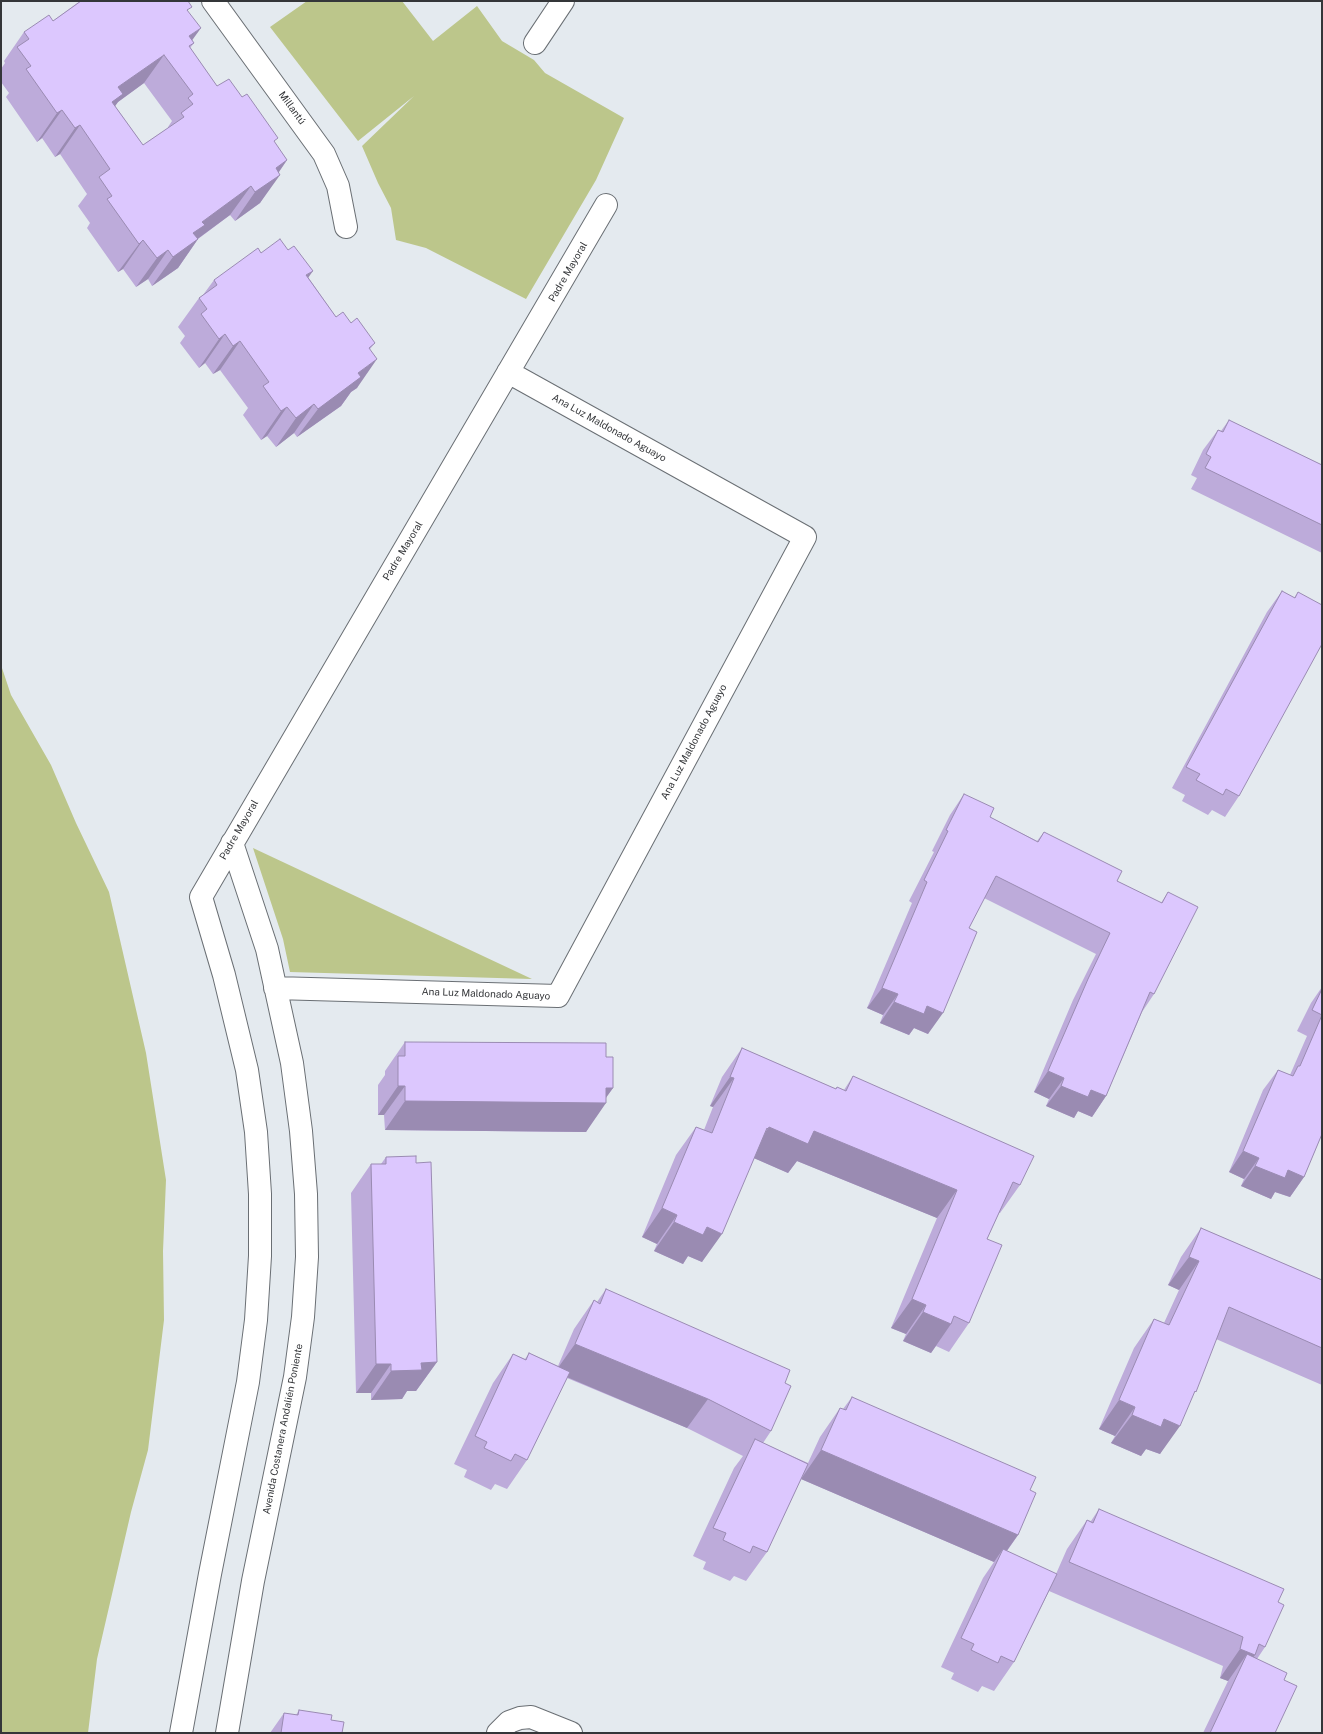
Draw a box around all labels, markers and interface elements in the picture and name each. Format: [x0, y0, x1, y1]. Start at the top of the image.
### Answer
street label: Millantú [276, 89, 308, 127]
street label: Padre Mayoral [546, 240, 590, 304]
street label: Ana Luz Maldonado Aguayo [550, 392, 668, 464]
street label: Padre Mayoral [381, 519, 425, 583]
street label: Ana Luz Maldonado Aguayo [658, 682, 730, 802]
street label: Padre Mayoral [217, 798, 261, 862]
street label: Ana Luz Maldonado Aguayo [421, 986, 551, 1002]
street label: Avenida Costanera Andalién Poniente [261, 1343, 305, 1515]

